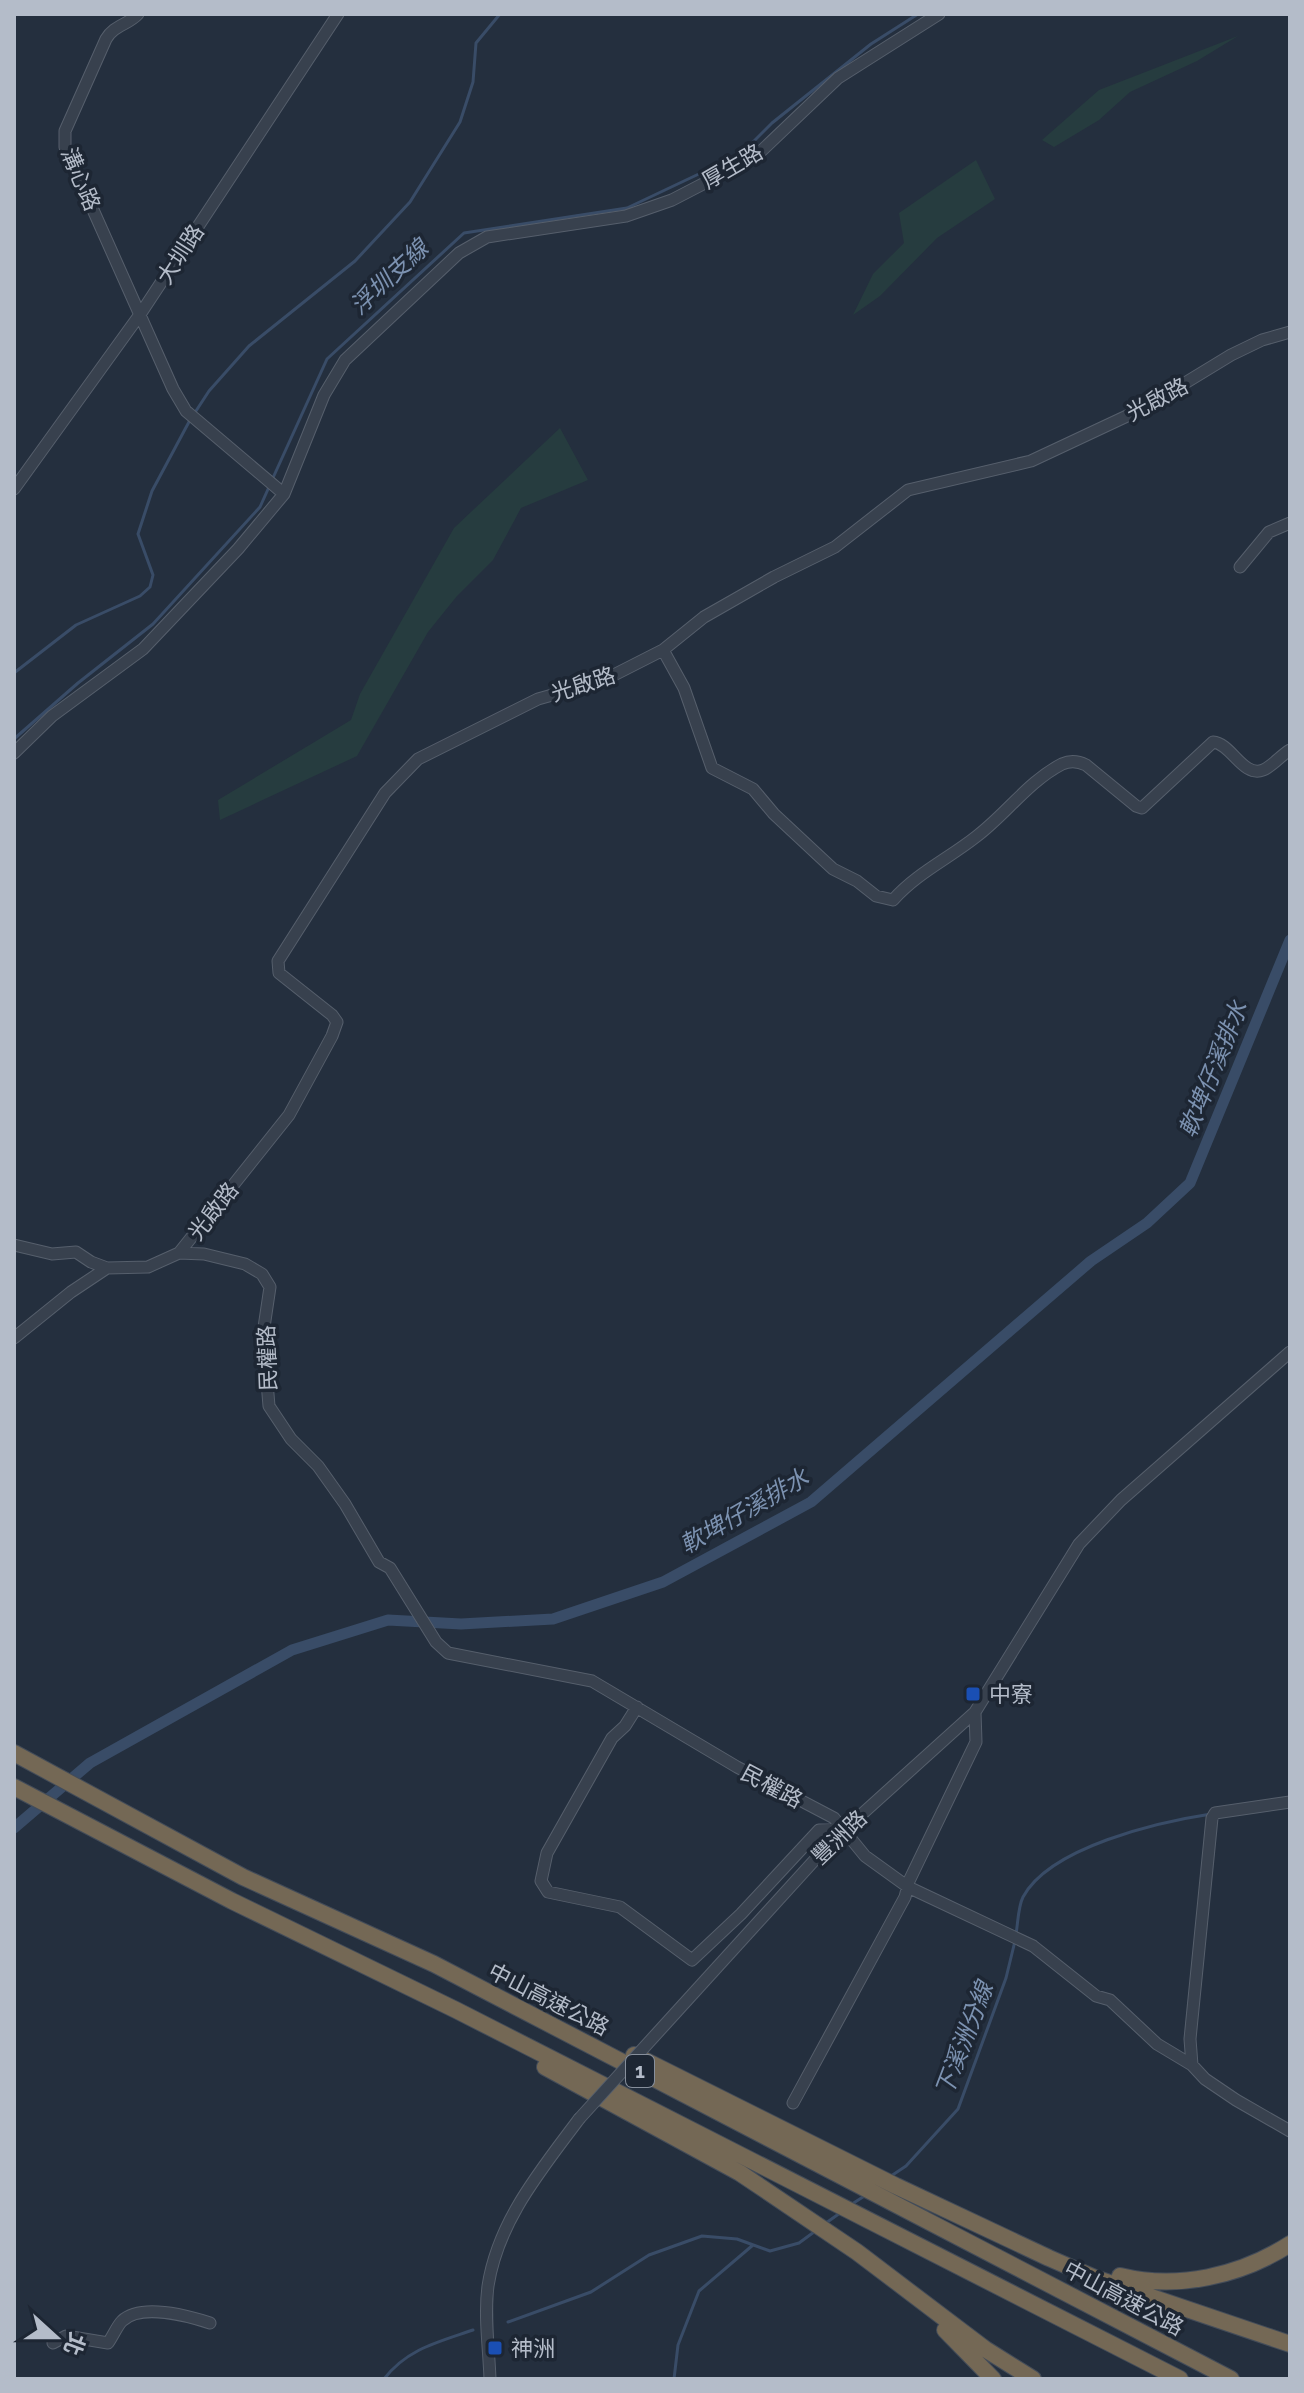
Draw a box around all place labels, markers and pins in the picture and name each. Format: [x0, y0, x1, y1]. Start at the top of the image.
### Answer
place label: 中寮 [989, 1681, 1033, 1707]
marker: 中寮 [964, 1685, 982, 1703]
place label: 神洲 [511, 2335, 555, 2361]
marker: 神洲 [486, 2339, 504, 2357]

